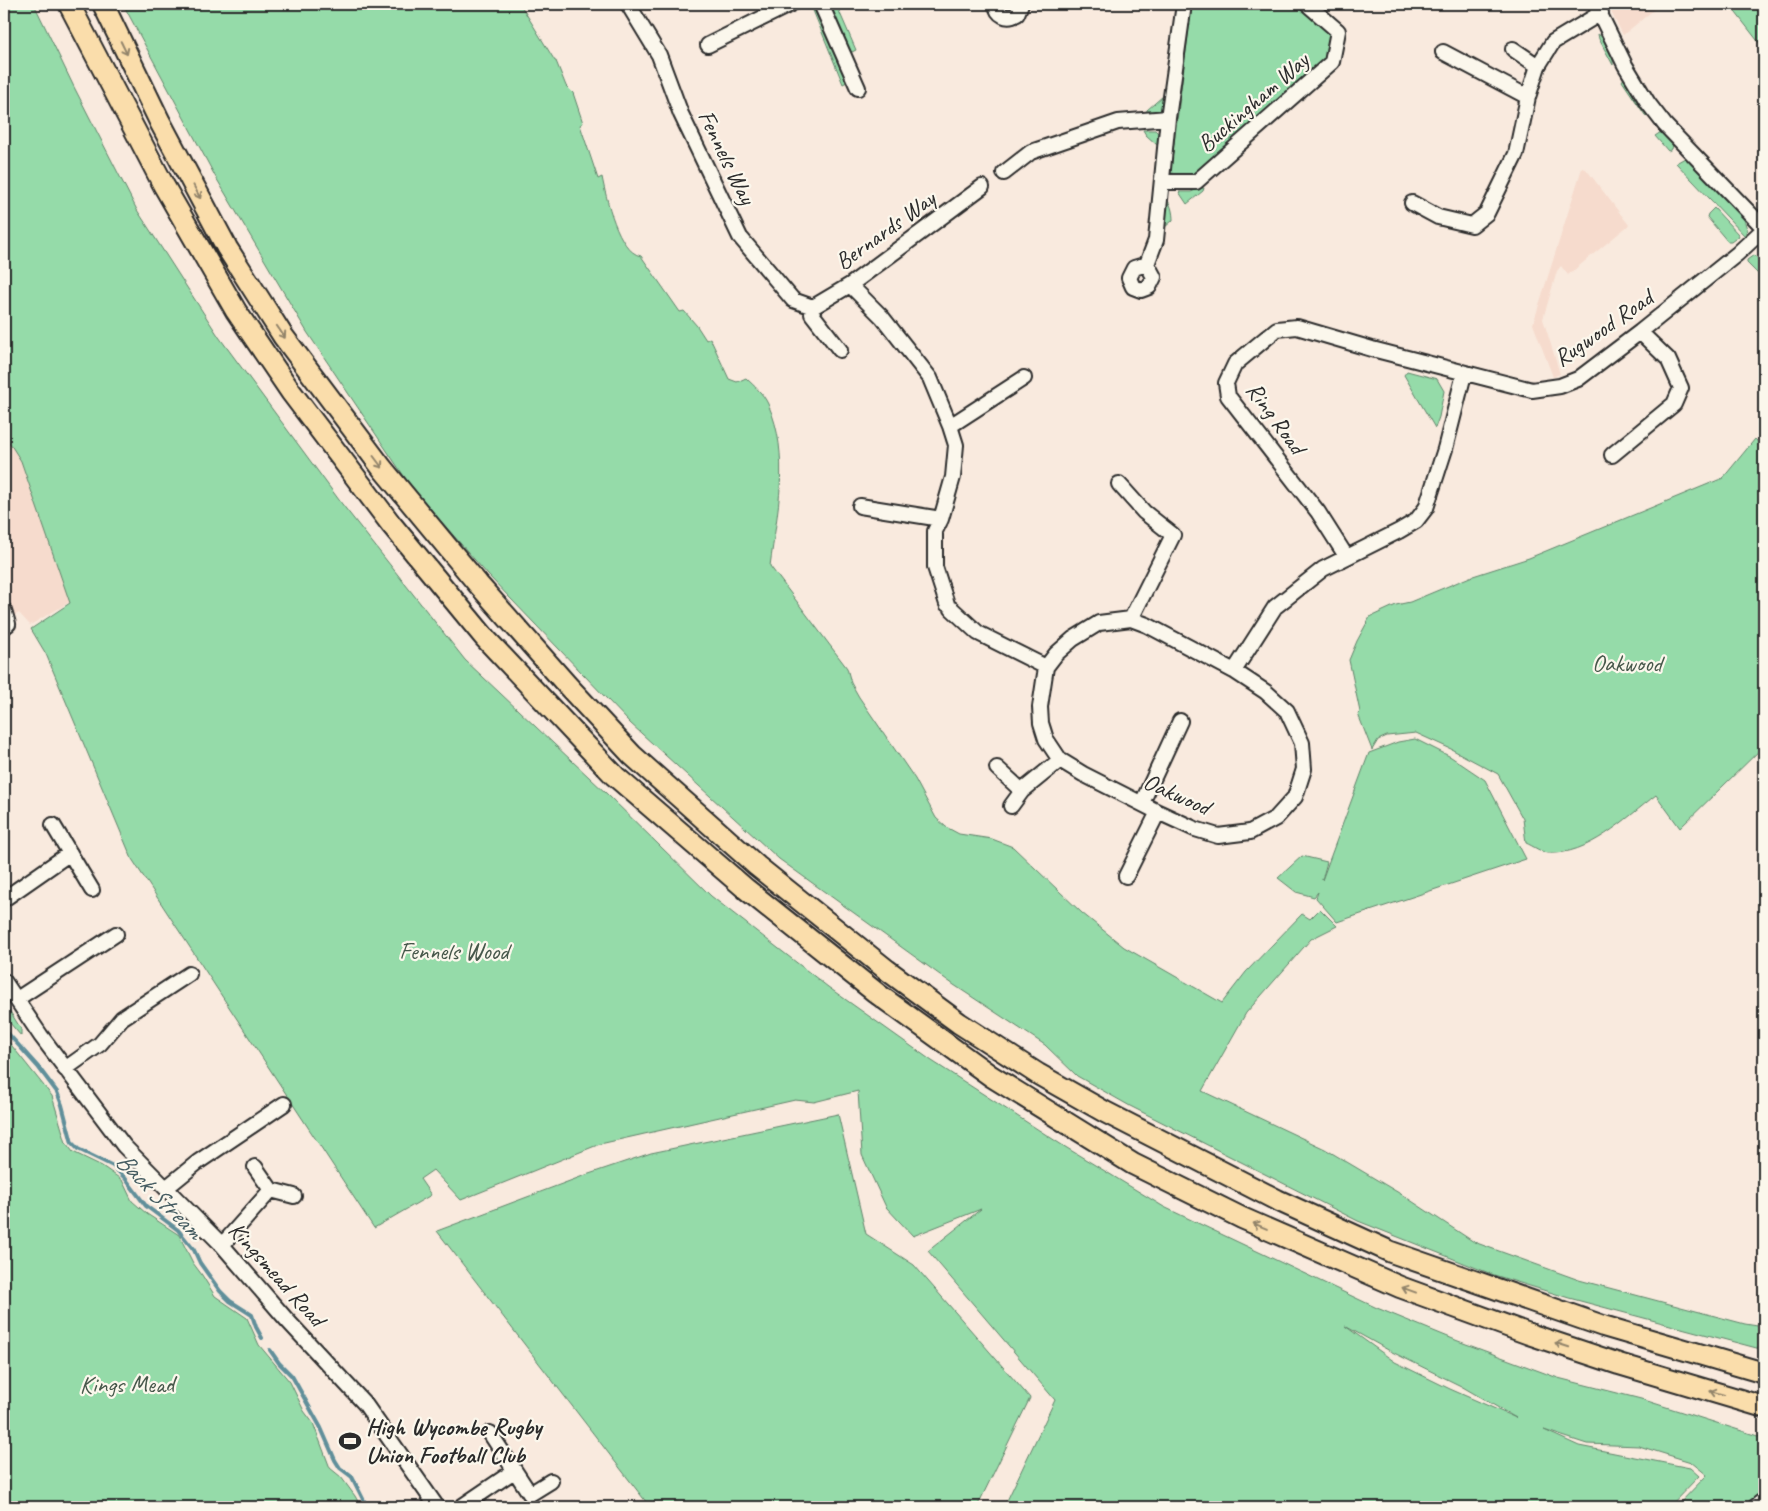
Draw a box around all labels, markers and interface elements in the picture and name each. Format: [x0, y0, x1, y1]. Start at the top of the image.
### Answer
one-way arrow [119, 40, 129, 55]
street label: Buckingham Way [1191, 44, 1316, 159]
street label: Fennels Way [691, 105, 763, 211]
street label: Bernards Way [829, 182, 942, 276]
one-way arrow [193, 185, 203, 199]
street label: Rugwood Road [1548, 281, 1661, 373]
one-way arrow [276, 325, 286, 339]
street label: Ring Road [1240, 376, 1314, 463]
one-way arrow [372, 455, 383, 468]
park label: Oakwood [1592, 648, 1666, 678]
street label: Oakwood [1139, 766, 1218, 823]
park label: Fennels Wood [399, 936, 512, 966]
water label: Back Stream [109, 1145, 212, 1248]
street label: Kingsmead Road [222, 1215, 334, 1335]
one-way arrow [1253, 1220, 1268, 1230]
one-way arrow [1402, 1285, 1417, 1294]
one-way arrow [1555, 1340, 1570, 1349]
park label: Kings Mead [80, 1369, 178, 1399]
one-way arrow [1710, 1387, 1726, 1397]
place label: High Wycombe Rugby Union Football Club [366, 1412, 544, 1470]
sports icon: High Wycombe Rugby Union Football Club [337, 1428, 363, 1454]

